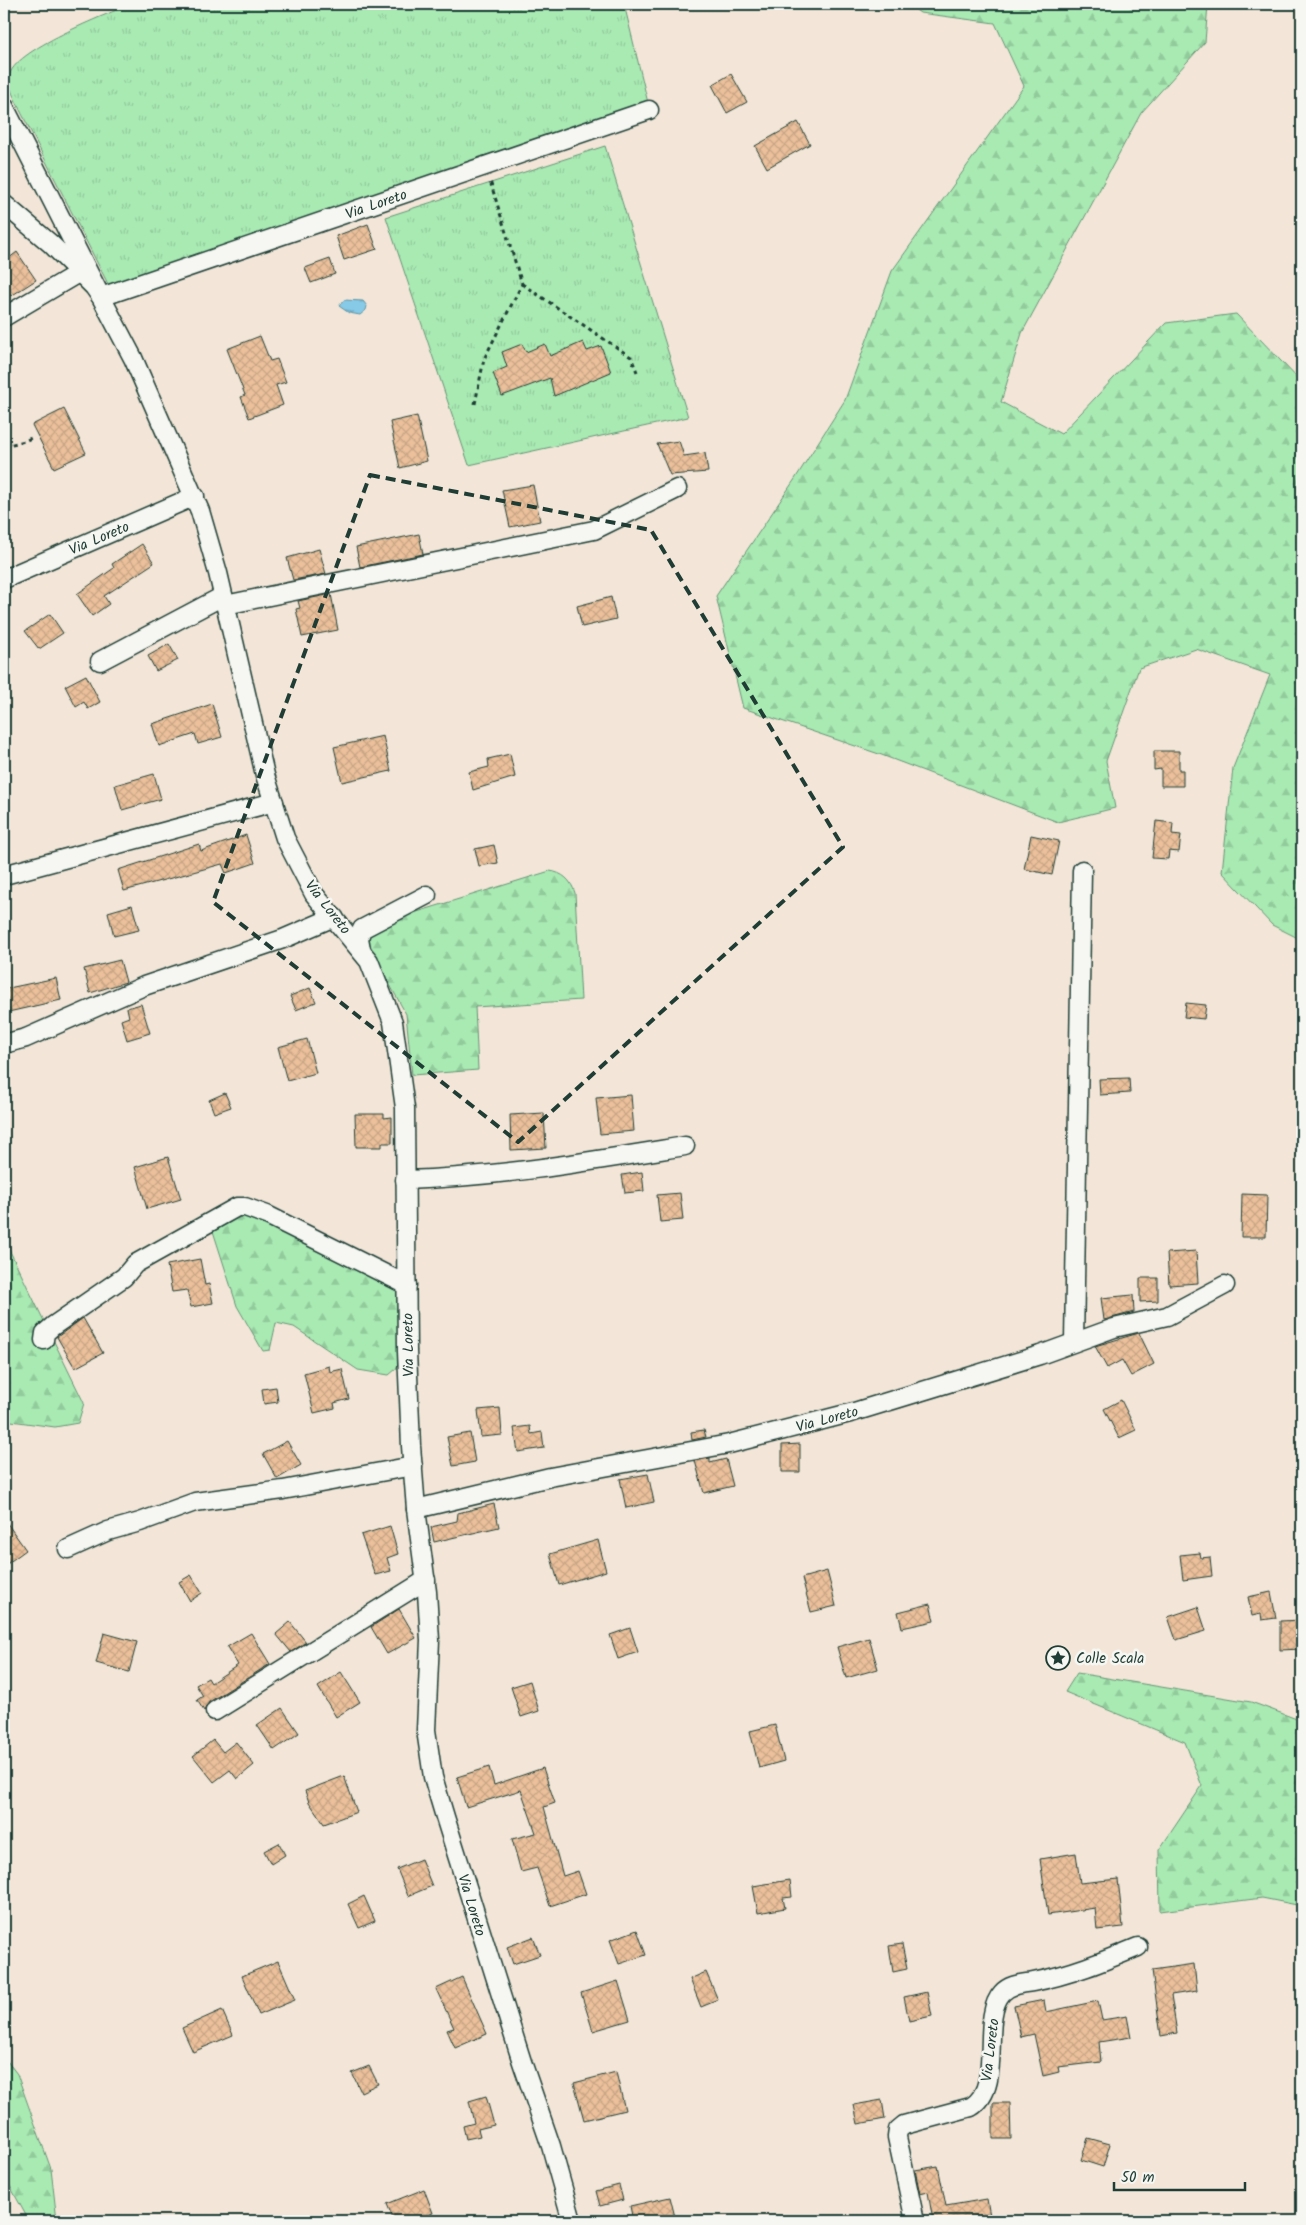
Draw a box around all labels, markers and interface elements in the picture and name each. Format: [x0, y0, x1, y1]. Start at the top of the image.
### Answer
street label: Via Loreto [342, 183, 411, 227]
street label: Via Loreto [65, 515, 134, 562]
street label: Via Loreto [298, 875, 356, 940]
street label: Via Loreto [396, 1313, 422, 1377]
street label: Via Loreto [793, 1400, 861, 1440]
place icon: Colle Scala [1045, 1645, 1071, 1671]
place label: Colle Scala [1076, 1647, 1144, 1671]
street label: Via Loreto [450, 1871, 492, 1940]
street label: Via Loreto [975, 2017, 1007, 2083]
scale bar [1114, 2160, 1245, 2192]
text: 50 m [1121, 2166, 1155, 2190]

